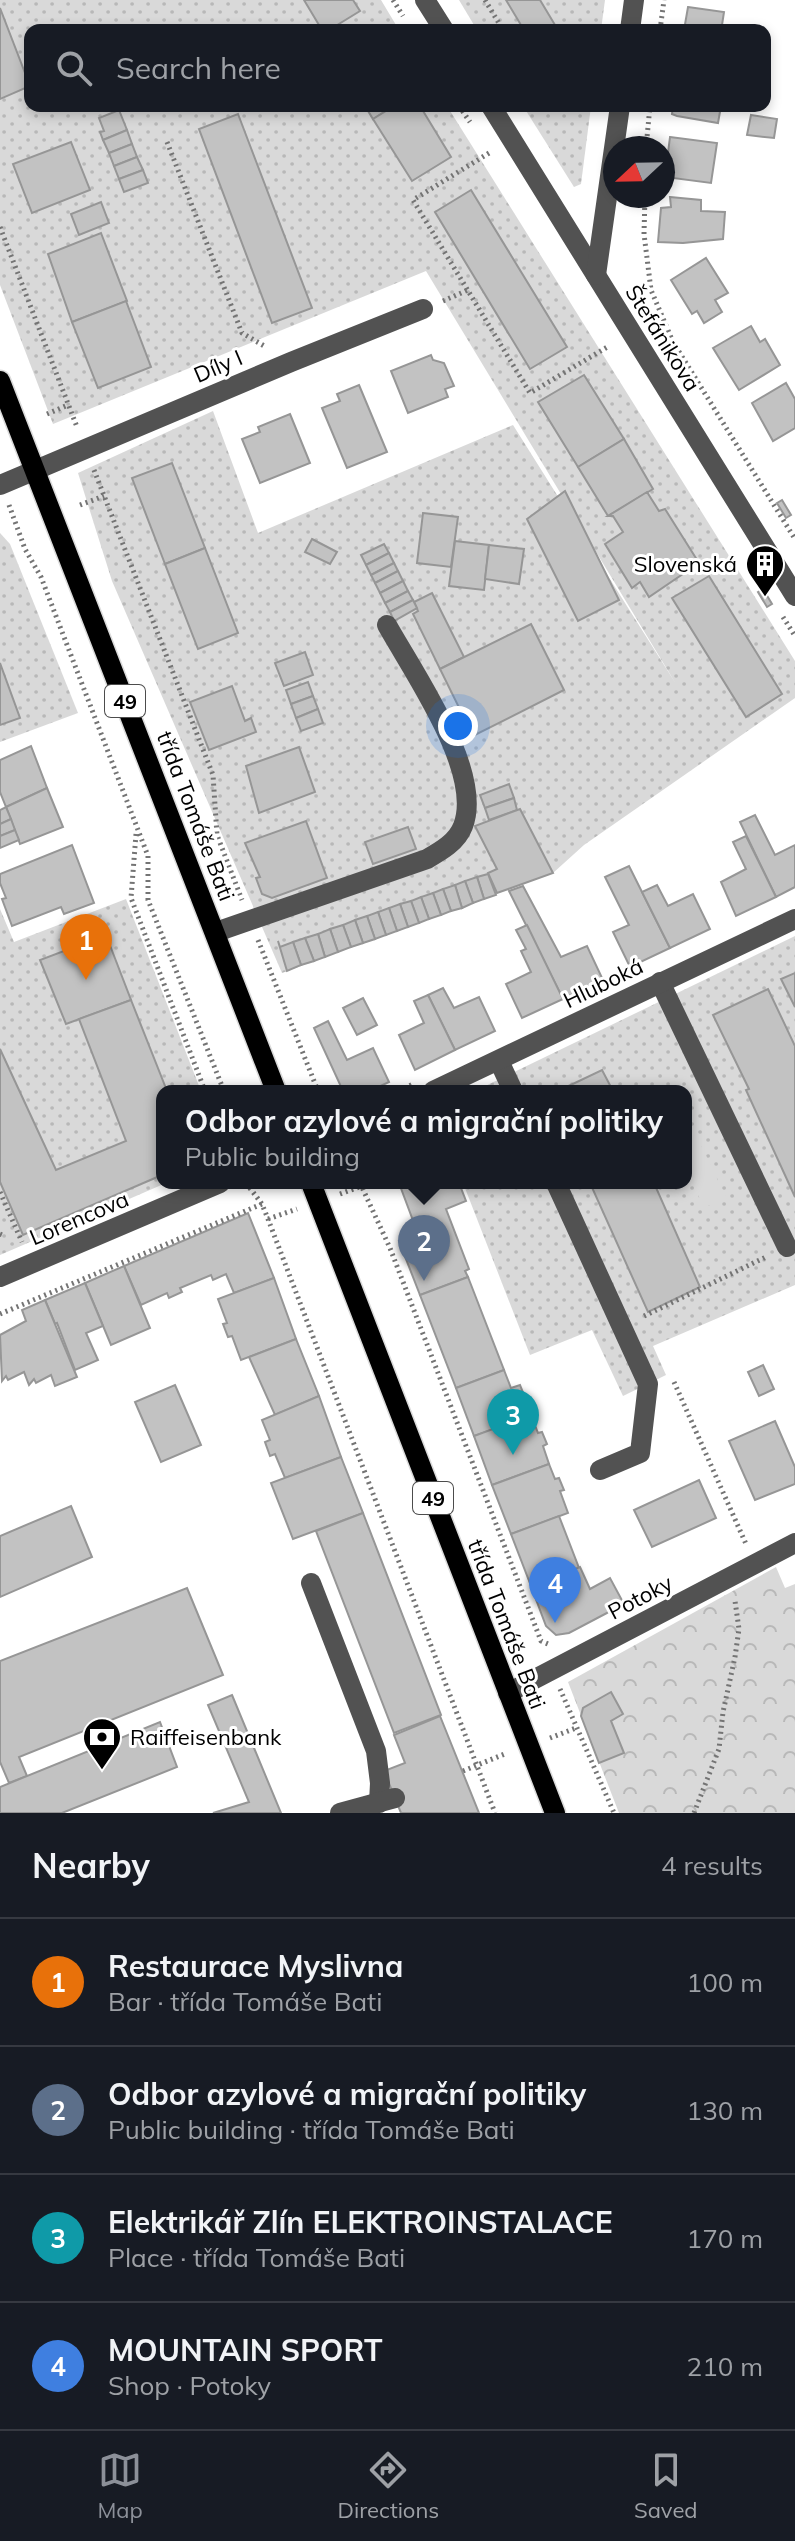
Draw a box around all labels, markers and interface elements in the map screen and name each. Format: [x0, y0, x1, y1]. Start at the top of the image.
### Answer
search box [24, 24, 771, 112]
icon: search [52, 46, 96, 90]
text: Search here [116, 49, 281, 87]
north arrow [603, 136, 675, 208]
street label: Štefánikova [619, 280, 707, 396]
street label: Díly I [189, 343, 247, 389]
building icon: Slovenská [744, 543, 786, 598]
place label: Slovenská [634, 550, 737, 578]
road number: 49 [105, 685, 145, 717]
your location [438, 706, 478, 746]
street label: třída Tomáše Bati [151, 727, 241, 905]
pin: 1 [60, 914, 112, 980]
street label: Hluboká [559, 952, 647, 1014]
popup [156, 1085, 692, 1189]
text: Odbor azylové a migrační politiky [185, 1102, 663, 1140]
text: Public building [185, 1140, 360, 1173]
street label: Lorencova [25, 1185, 133, 1251]
pin: 2 [398, 1215, 450, 1281]
pin: 3 [487, 1389, 539, 1455]
road number: 49 [413, 1482, 453, 1514]
street label: třída Tomáše Bati [462, 1535, 552, 1713]
pin: 4 [529, 1557, 581, 1623]
street label: Potoky [603, 1568, 677, 1626]
bank icon: Raiffeisenbank [81, 1716, 123, 1771]
place label: Raiffeisenbank [130, 1723, 282, 1751]
text: Nearby [32, 1844, 150, 1887]
text: 4 results [661, 1849, 763, 1882]
text: Restaurace Myslivna [108, 1947, 403, 1985]
text: 1 [50, 1966, 66, 1999]
text: 100 m [687, 1966, 763, 1999]
text: Bar · třída Tomáše Bati [108, 1985, 382, 2018]
text: Odbor azylové a migrační politiky [108, 2075, 586, 2113]
text: 2 [50, 2094, 66, 2127]
text: 130 m [687, 2094, 763, 2127]
text: Public building · třída Tomáše Bati [108, 2113, 515, 2146]
text: Elektrikář Zlín ELEKTROINSTALACE [108, 2203, 613, 2241]
text: 3 [50, 2222, 66, 2255]
text: 170 m [687, 2222, 763, 2255]
text: Place · třída Tomáše Bati [108, 2241, 405, 2274]
text: MOUNTAIN SPORT [108, 2331, 383, 2369]
text: 4 [50, 2350, 66, 2383]
text: 210 m [687, 2350, 763, 2383]
text: Shop · Potoky [108, 2369, 271, 2402]
tab: Map [97, 2448, 143, 2524]
tab: Directions [338, 2448, 439, 2524]
tab: Saved [634, 2448, 698, 2524]

